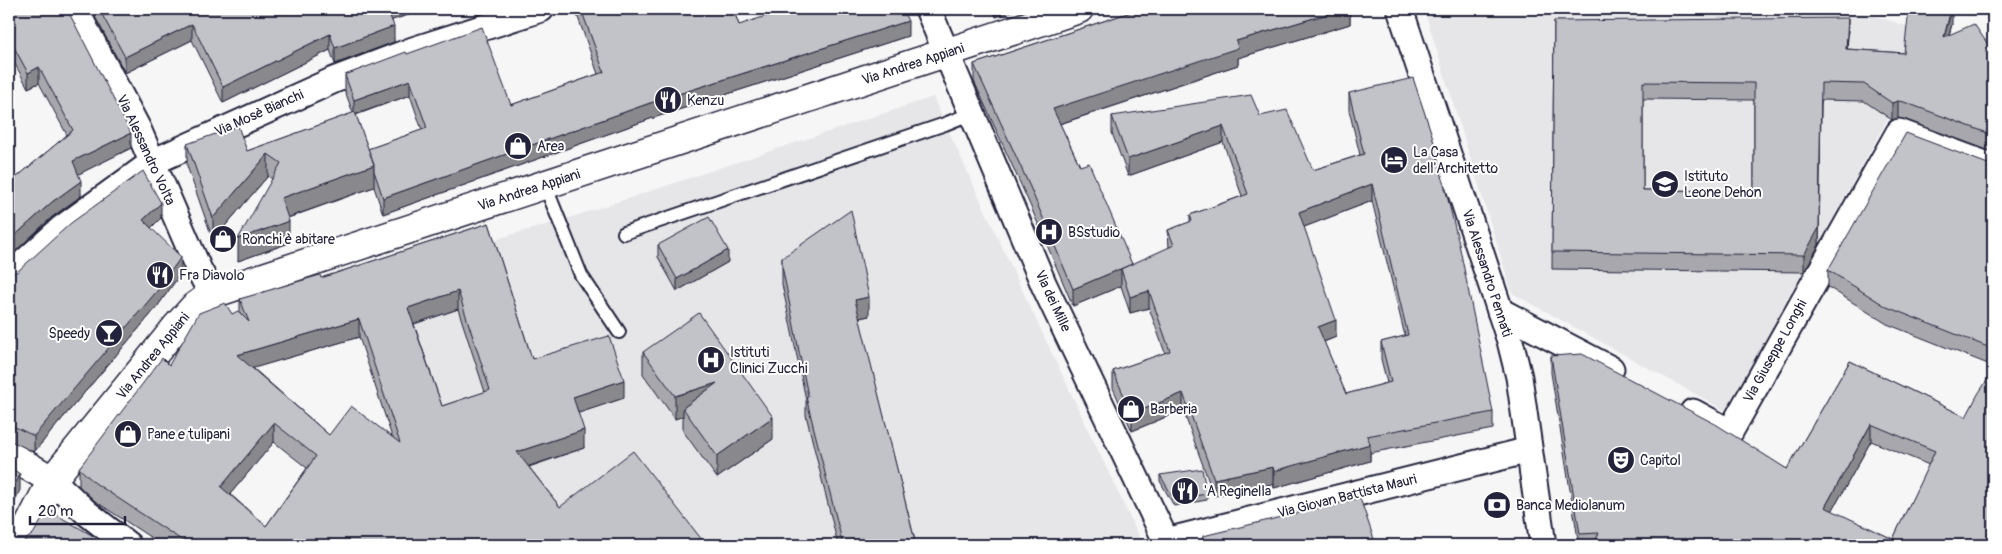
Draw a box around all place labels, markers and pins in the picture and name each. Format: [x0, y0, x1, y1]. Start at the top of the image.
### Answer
restaurant icon: Kenzu [653, 85, 683, 115]
place label: Kenzu [687, 92, 724, 109]
shop icon: Area [503, 131, 533, 161]
place label: Area [537, 138, 564, 155]
place label: La Casa dell'Architetto [1413, 144, 1499, 177]
hotel icon: La Casa dell'Architetto [1379, 145, 1409, 175]
place label: Istituto Leone Dehon [1684, 168, 1762, 201]
school or university icon: Istituto Leone Dehon [1650, 169, 1680, 199]
hospital icon: BSstudio [1034, 217, 1064, 247]
shop icon: Ronchi è abitare [208, 224, 238, 254]
place label: BSstudio [1068, 224, 1120, 241]
place label: Ronchi è abitare [242, 231, 335, 248]
restaurant icon: Fra Diavolo [145, 260, 175, 290]
place label: Fra Diavolo [179, 267, 245, 284]
bar icon: Speedy [94, 318, 124, 348]
place label: Speedy [49, 325, 90, 342]
place label: Istituti Clinici Zucchi [730, 344, 808, 377]
hospital icon: Istituti Clinici Zucchi [696, 345, 726, 375]
shop icon: Barberia [1116, 394, 1146, 424]
place label: Barberia [1150, 401, 1197, 418]
shop icon: Pane e tulipani [113, 419, 143, 449]
place label: Pane e tulipani [147, 426, 230, 443]
theatre icon: Capitol [1606, 445, 1636, 475]
place label: Capitol [1640, 452, 1681, 469]
restaurant icon: 'A Reginella [1170, 476, 1200, 506]
place label: 'A Reginella [1204, 483, 1271, 500]
bank icon: Banca Mediolanum [1482, 490, 1512, 520]
place label: Banca Mediolanum [1516, 497, 1625, 514]

